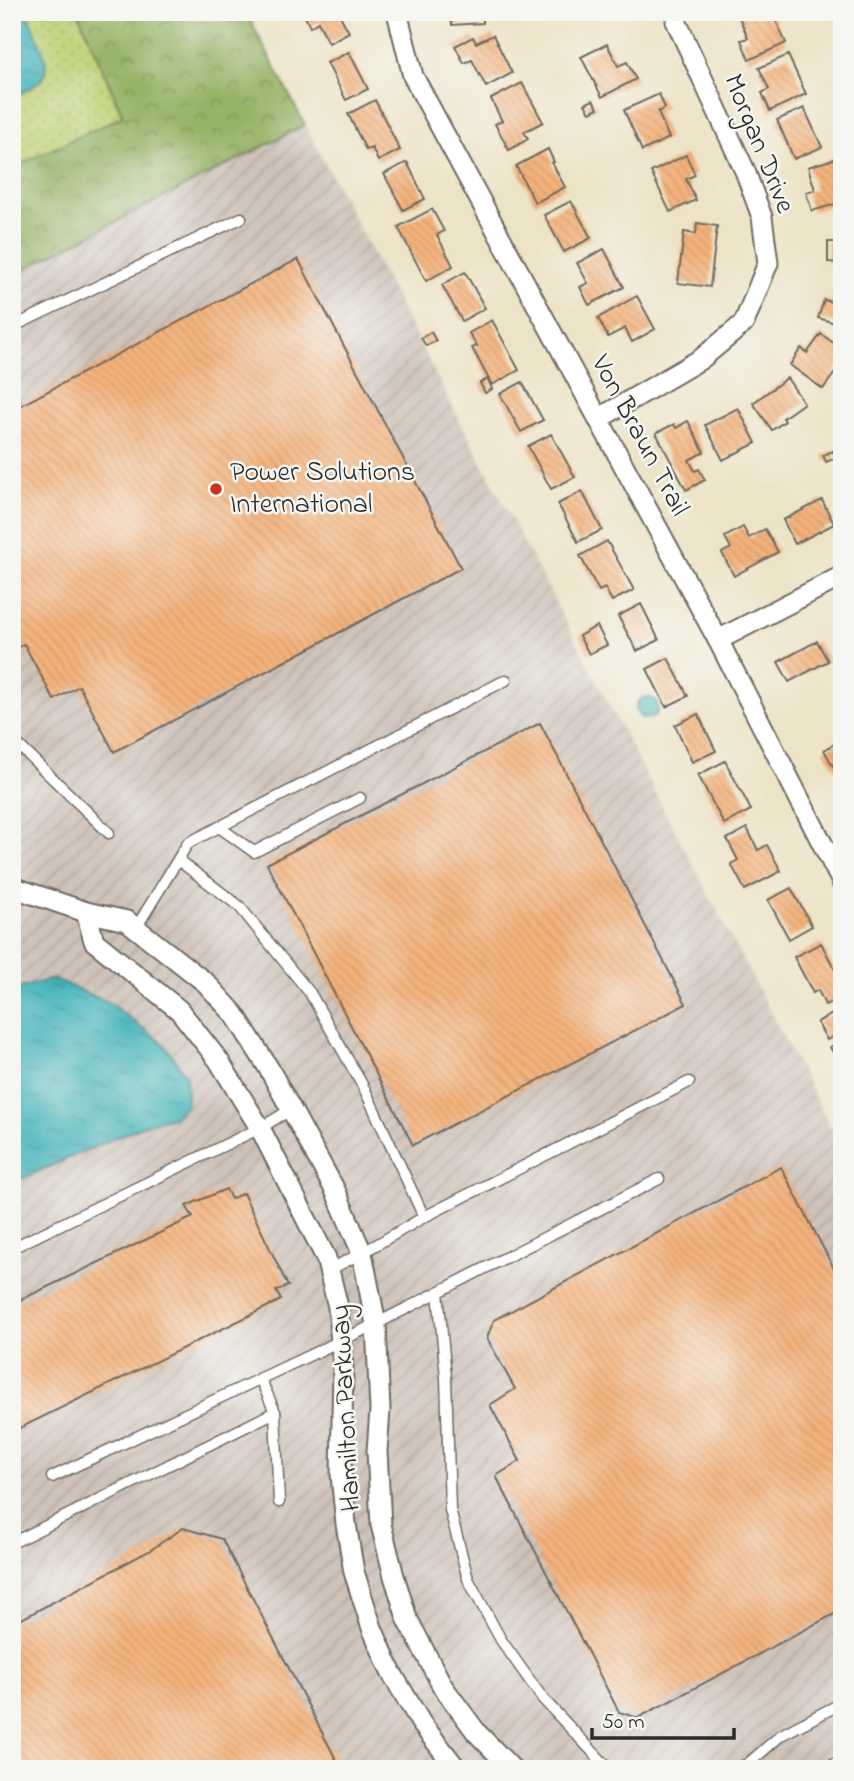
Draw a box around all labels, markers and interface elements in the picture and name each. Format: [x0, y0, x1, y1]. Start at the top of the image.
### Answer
street label: Morgan Drive [711, 68, 805, 220]
street label: Von Braun Trail [579, 347, 699, 524]
place label: Power Solutions International [230, 453, 415, 526]
marker: Power Solutions International [208, 481, 224, 497]
street label: Hamilton Parkway [321, 1303, 373, 1513]
scale bar [592, 1697, 733, 1741]
text: 50 m [602, 1708, 645, 1738]

